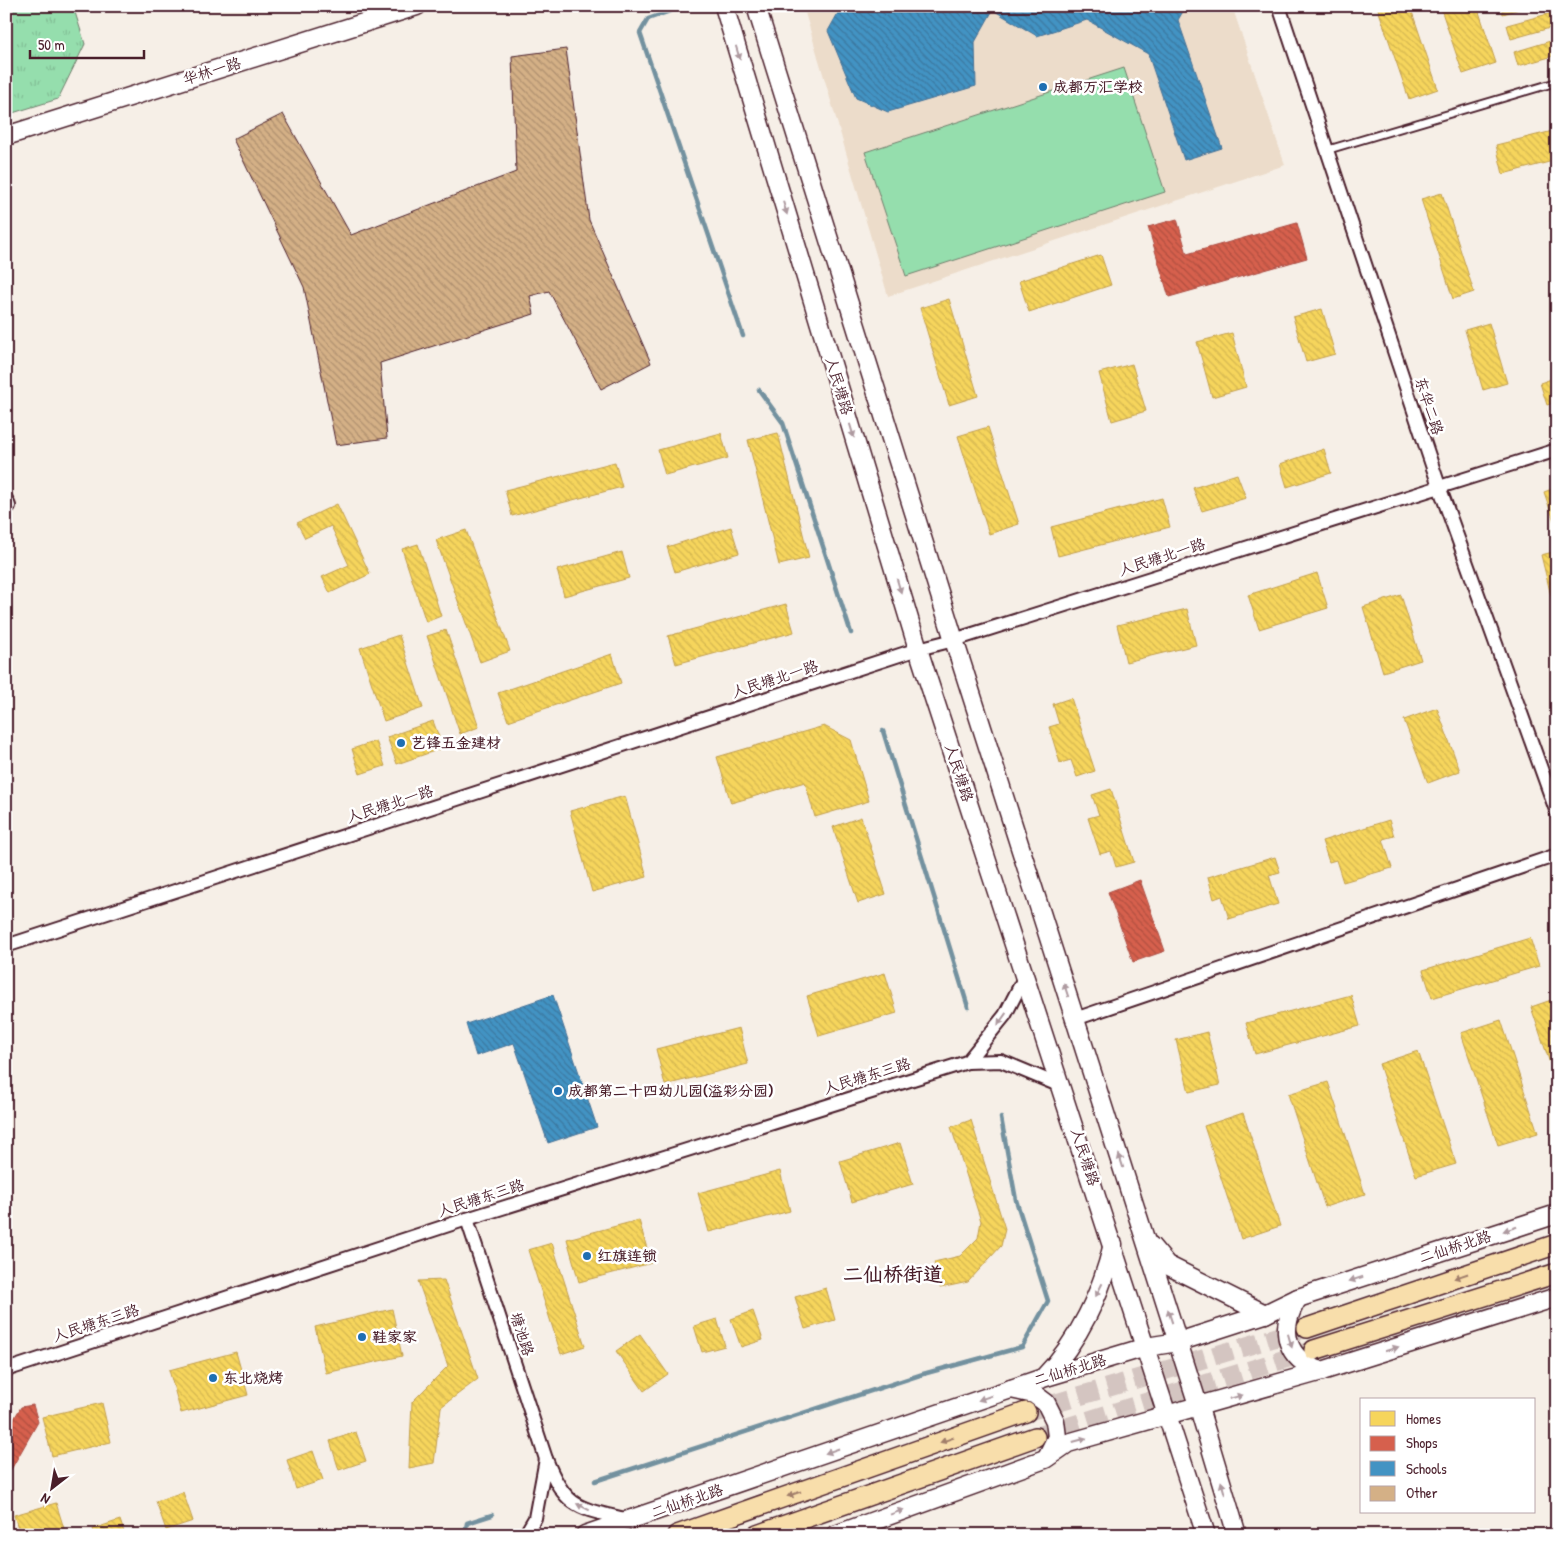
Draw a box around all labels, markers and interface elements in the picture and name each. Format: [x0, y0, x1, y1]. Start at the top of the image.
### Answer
scale bar [30, 28, 144, 60]
text: 50 m [38, 34, 65, 55]
one-way arrow [734, 46, 742, 61]
street label: 华林一路 [180, 52, 244, 89]
place label: 成都万汇学校 [1053, 76, 1143, 97]
marker: 成都万汇学校 [1037, 81, 1049, 93]
one-way arrow [781, 201, 789, 216]
street label: 人民塘路 [821, 354, 858, 418]
street label: 东华二路 [1410, 374, 1449, 438]
one-way arrow [849, 424, 857, 439]
street label: 人民塘北一路 [1116, 533, 1208, 580]
one-way arrow [896, 579, 904, 594]
street label: 人民塘北一路 [729, 655, 821, 702]
place label: 艺锋五金建材 [411, 732, 501, 753]
marker: 艺锋五金建材 [395, 737, 407, 749]
street label: 人民塘路 [940, 741, 979, 805]
street label: 人民塘北一路 [344, 780, 436, 827]
one-way arrow [1062, 982, 1069, 997]
one-way arrow [997, 1012, 1007, 1026]
street label: 人民塘东三路 [821, 1052, 913, 1099]
place label: 成都第二十四幼儿园(溢彩分园) [568, 1080, 773, 1101]
marker: 成都第二十四幼儿园(溢彩分园) [552, 1085, 564, 1097]
street label: 人民塘路 [1066, 1125, 1105, 1189]
one-way arrow [1116, 1153, 1124, 1168]
street label: 人民塘东三路 [435, 1174, 527, 1221]
street label: 二仙桥北路 [1416, 1225, 1494, 1268]
one-way arrow [1503, 1226, 1518, 1233]
place label: 红旗连锁 [597, 1245, 657, 1266]
marker: 红旗连锁 [581, 1250, 593, 1262]
district label: 二仙桥街道 [843, 1260, 943, 1287]
one-way arrow [1453, 1273, 1468, 1281]
one-way arrow [1348, 1276, 1363, 1283]
one-way arrow [1095, 1283, 1103, 1297]
street label: 人民塘东三路 [50, 1299, 142, 1346]
one-way arrow [1165, 1308, 1173, 1323]
street label: 塘池路 [506, 1309, 539, 1358]
place label: 鞋家家 [372, 1326, 417, 1347]
marker: 鞋家家 [356, 1331, 368, 1343]
one-way arrow [1286, 1334, 1294, 1349]
one-way arrow [1385, 1345, 1400, 1353]
street label: 二仙桥北路 [1031, 1349, 1109, 1391]
place label: 东北烧烤 [223, 1367, 284, 1388]
marker: 东北烧烤 [207, 1372, 219, 1384]
one-way arrow [1229, 1392, 1244, 1400]
one-way arrow [978, 1395, 993, 1402]
legend [1360, 1398, 1536, 1514]
text: Homes [1406, 1408, 1441, 1429]
text: Shops [1406, 1432, 1438, 1453]
one-way arrow [1072, 1435, 1087, 1443]
one-way arrow [940, 1437, 955, 1444]
one-way arrow [824, 1448, 839, 1455]
text: Schools [1406, 1458, 1447, 1479]
north arrow [28, 1464, 78, 1514]
street label: 二仙桥北路 [648, 1478, 726, 1523]
one-way arrow [1219, 1480, 1227, 1496]
text: Other [1406, 1482, 1438, 1503]
text: N [36, 1489, 53, 1510]
one-way arrow [786, 1490, 801, 1498]
one-way arrow [576, 1503, 590, 1511]
one-way arrow [890, 1508, 905, 1515]

